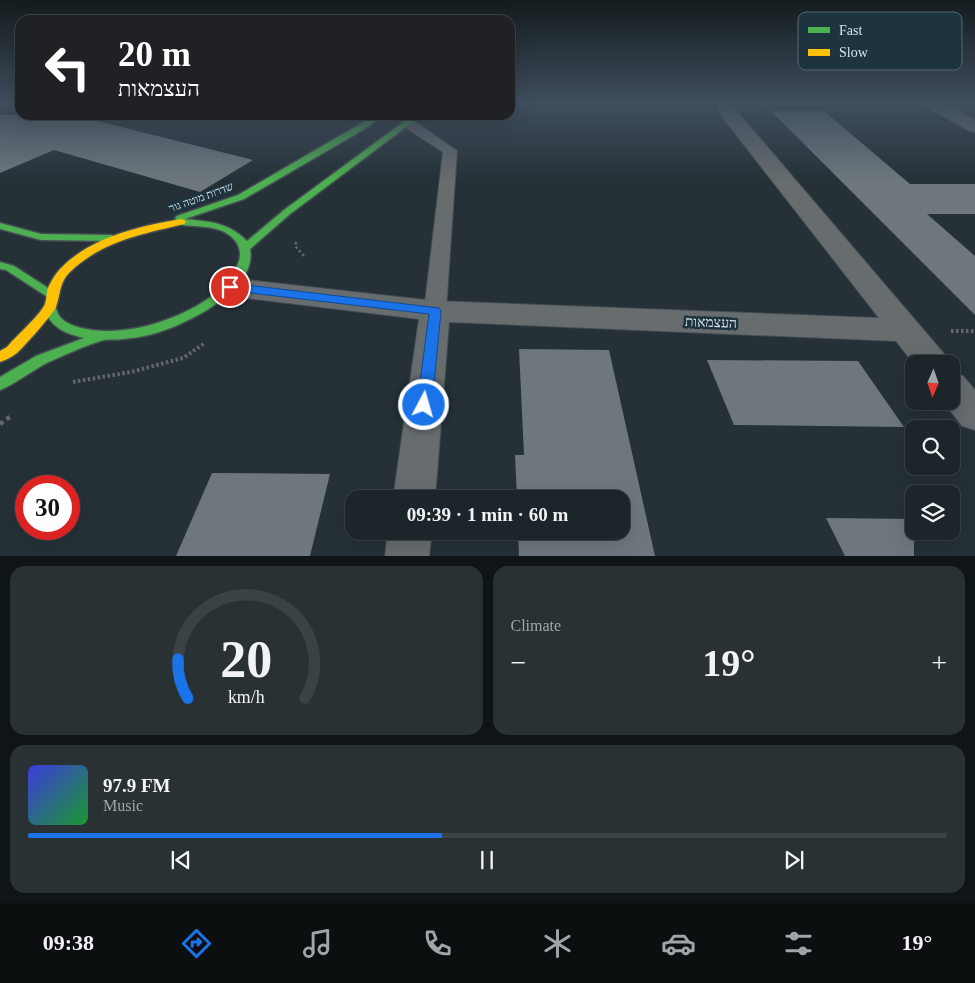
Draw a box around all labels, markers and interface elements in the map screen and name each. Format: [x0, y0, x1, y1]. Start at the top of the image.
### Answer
legend [798, 12, 962, 70]
text: Fast [839, 23, 862, 38]
icon: left [35, 35, 100, 100]
text: 20 m [118, 35, 191, 74]
text: Slow [839, 45, 869, 60]
text: העצמאות [118, 76, 200, 101]
street label: שדרות מוטה גור [167, 180, 235, 214]
pin [209, 266, 251, 308]
icon: arrive [216, 273, 244, 301]
street label: העצמאות [685, 314, 737, 331]
north arrow [905, 355, 960, 410]
map controls [905, 355, 960, 540]
position arrow [397, 378, 449, 430]
button: search [905, 420, 960, 475]
speed limit sign: 30 [15, 475, 80, 540]
button: layers [905, 485, 960, 540]
text: 09:39 · 1 min · 60 m [407, 504, 568, 525]
text: Climate [511, 617, 561, 634]
text: 20 [220, 631, 272, 688]
text: 19° [702, 642, 755, 684]
text: − [511, 647, 526, 678]
text: + [931, 647, 947, 678]
text: km/h [228, 687, 265, 707]
text: 97.9 FM [103, 775, 171, 796]
text: Music [103, 797, 143, 814]
icon: previous [167, 846, 195, 874]
icon: pause [473, 846, 501, 874]
icon: next [780, 846, 808, 874]
icon: directions [179, 926, 214, 961]
icon: music [300, 926, 335, 961]
icon: phone [420, 926, 455, 961]
icon: climate [540, 926, 575, 961]
icon: car [661, 926, 696, 961]
icon: filters [781, 926, 816, 961]
text: 09:38 [43, 930, 94, 955]
text: 19° [901, 930, 932, 955]

